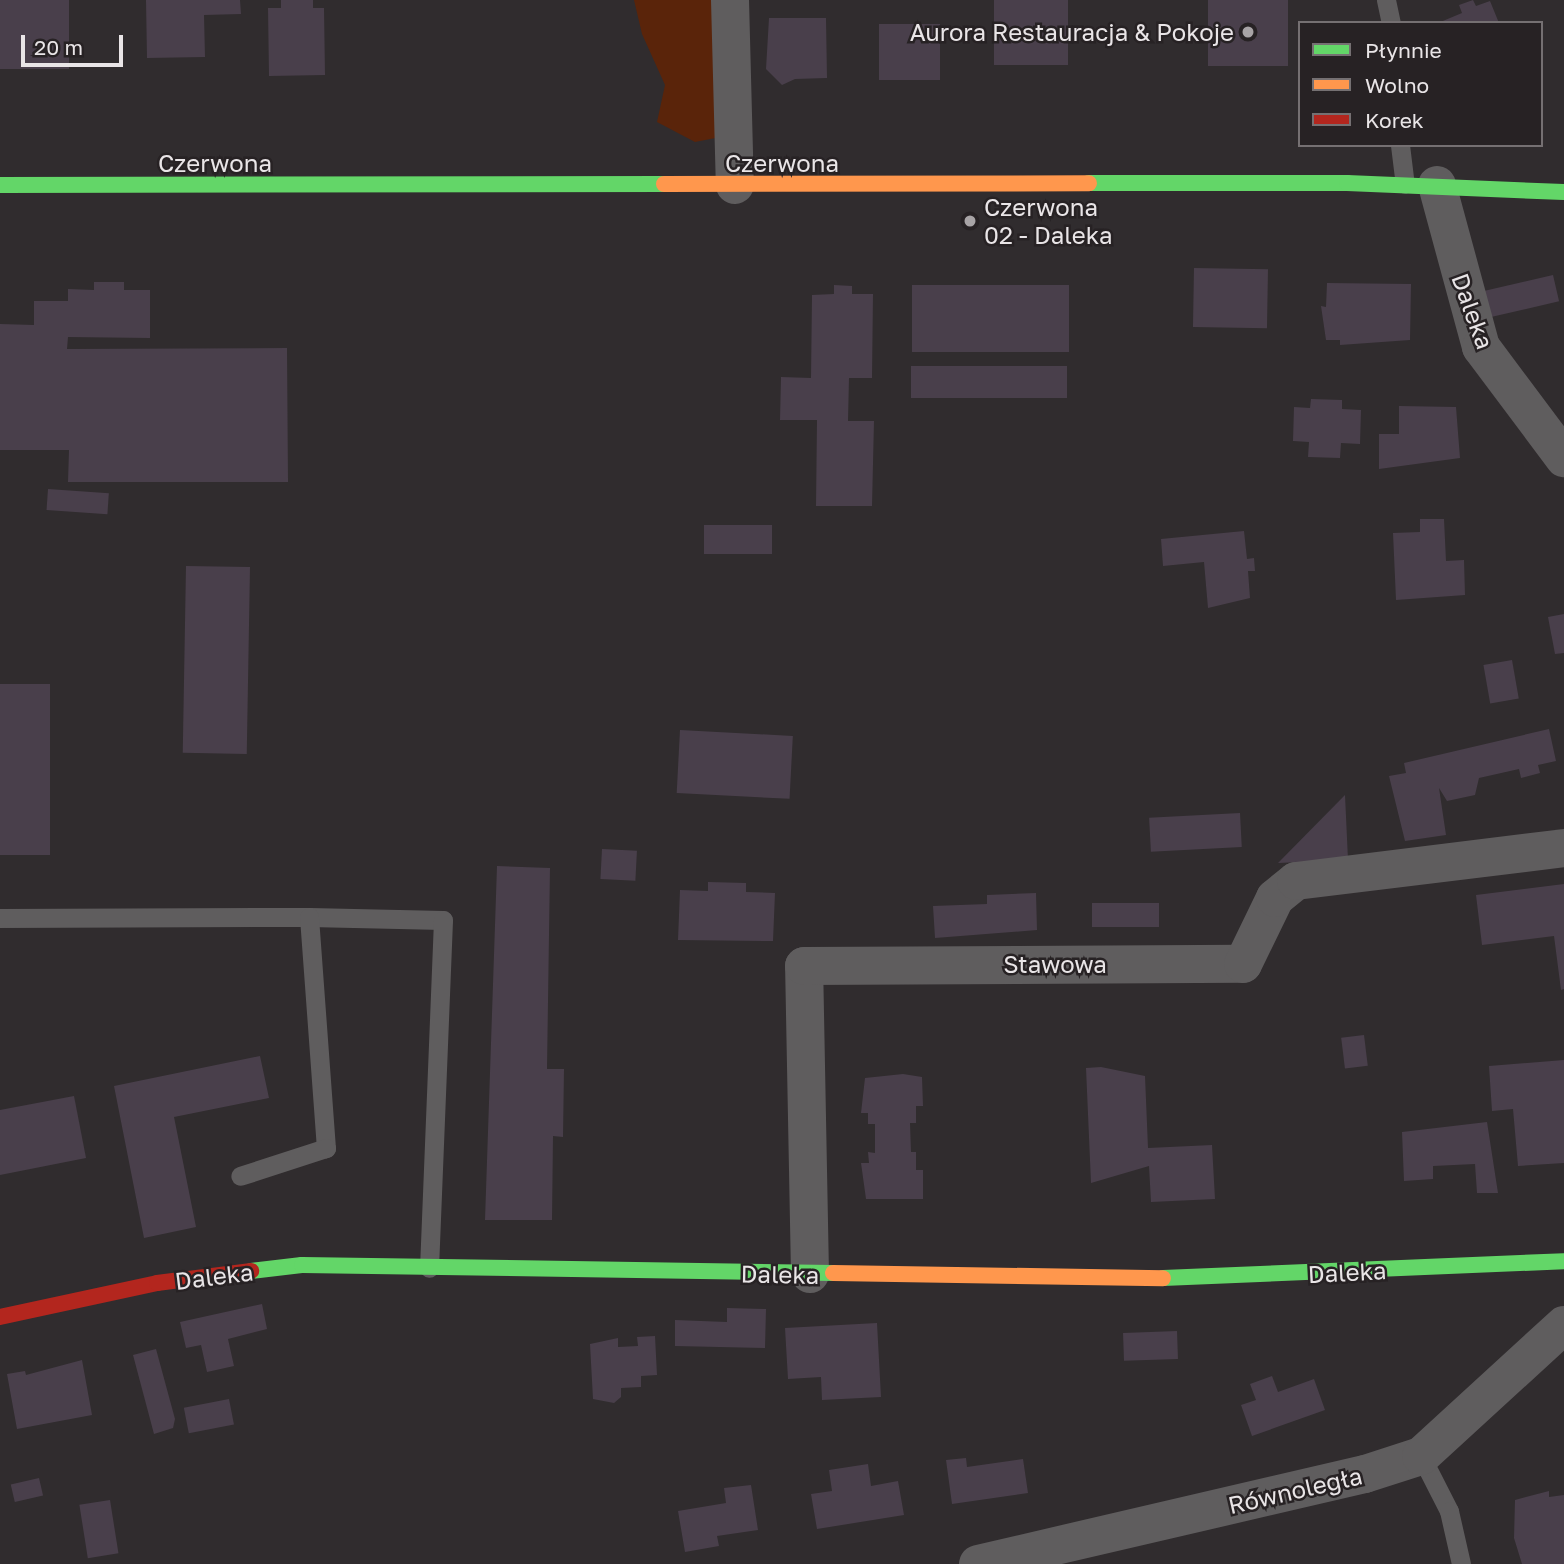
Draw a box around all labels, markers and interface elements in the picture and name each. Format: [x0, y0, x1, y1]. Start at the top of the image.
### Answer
place label: Aurora Restauracja & Pokoje [910, 18, 1234, 46]
scale bar [24, 21, 126, 65]
legend [1298, 21, 1543, 147]
marker: Aurora Restauracja & Pokoje [1240, 24, 1256, 40]
text: 20 m [34, 34, 83, 60]
text: Płynnie [1365, 37, 1442, 63]
text: Wolno [1365, 72, 1429, 98]
text: Korek [1365, 107, 1424, 133]
street label: Czerwona [158, 149, 272, 177]
street label: Czerwona [725, 149, 839, 177]
place label: Czerwona 02 - Daleka [984, 193, 1113, 249]
marker: Czerwona 02 - Daleka [962, 213, 978, 229]
street label: Daleka [1446, 269, 1500, 353]
street label: Stawowa [1003, 950, 1107, 978]
street label: Daleka [1307, 1256, 1387, 1288]
street label: Daleka [173, 1257, 255, 1295]
street label: Daleka [740, 1259, 820, 1289]
street label: Równoległa [1225, 1461, 1365, 1519]

